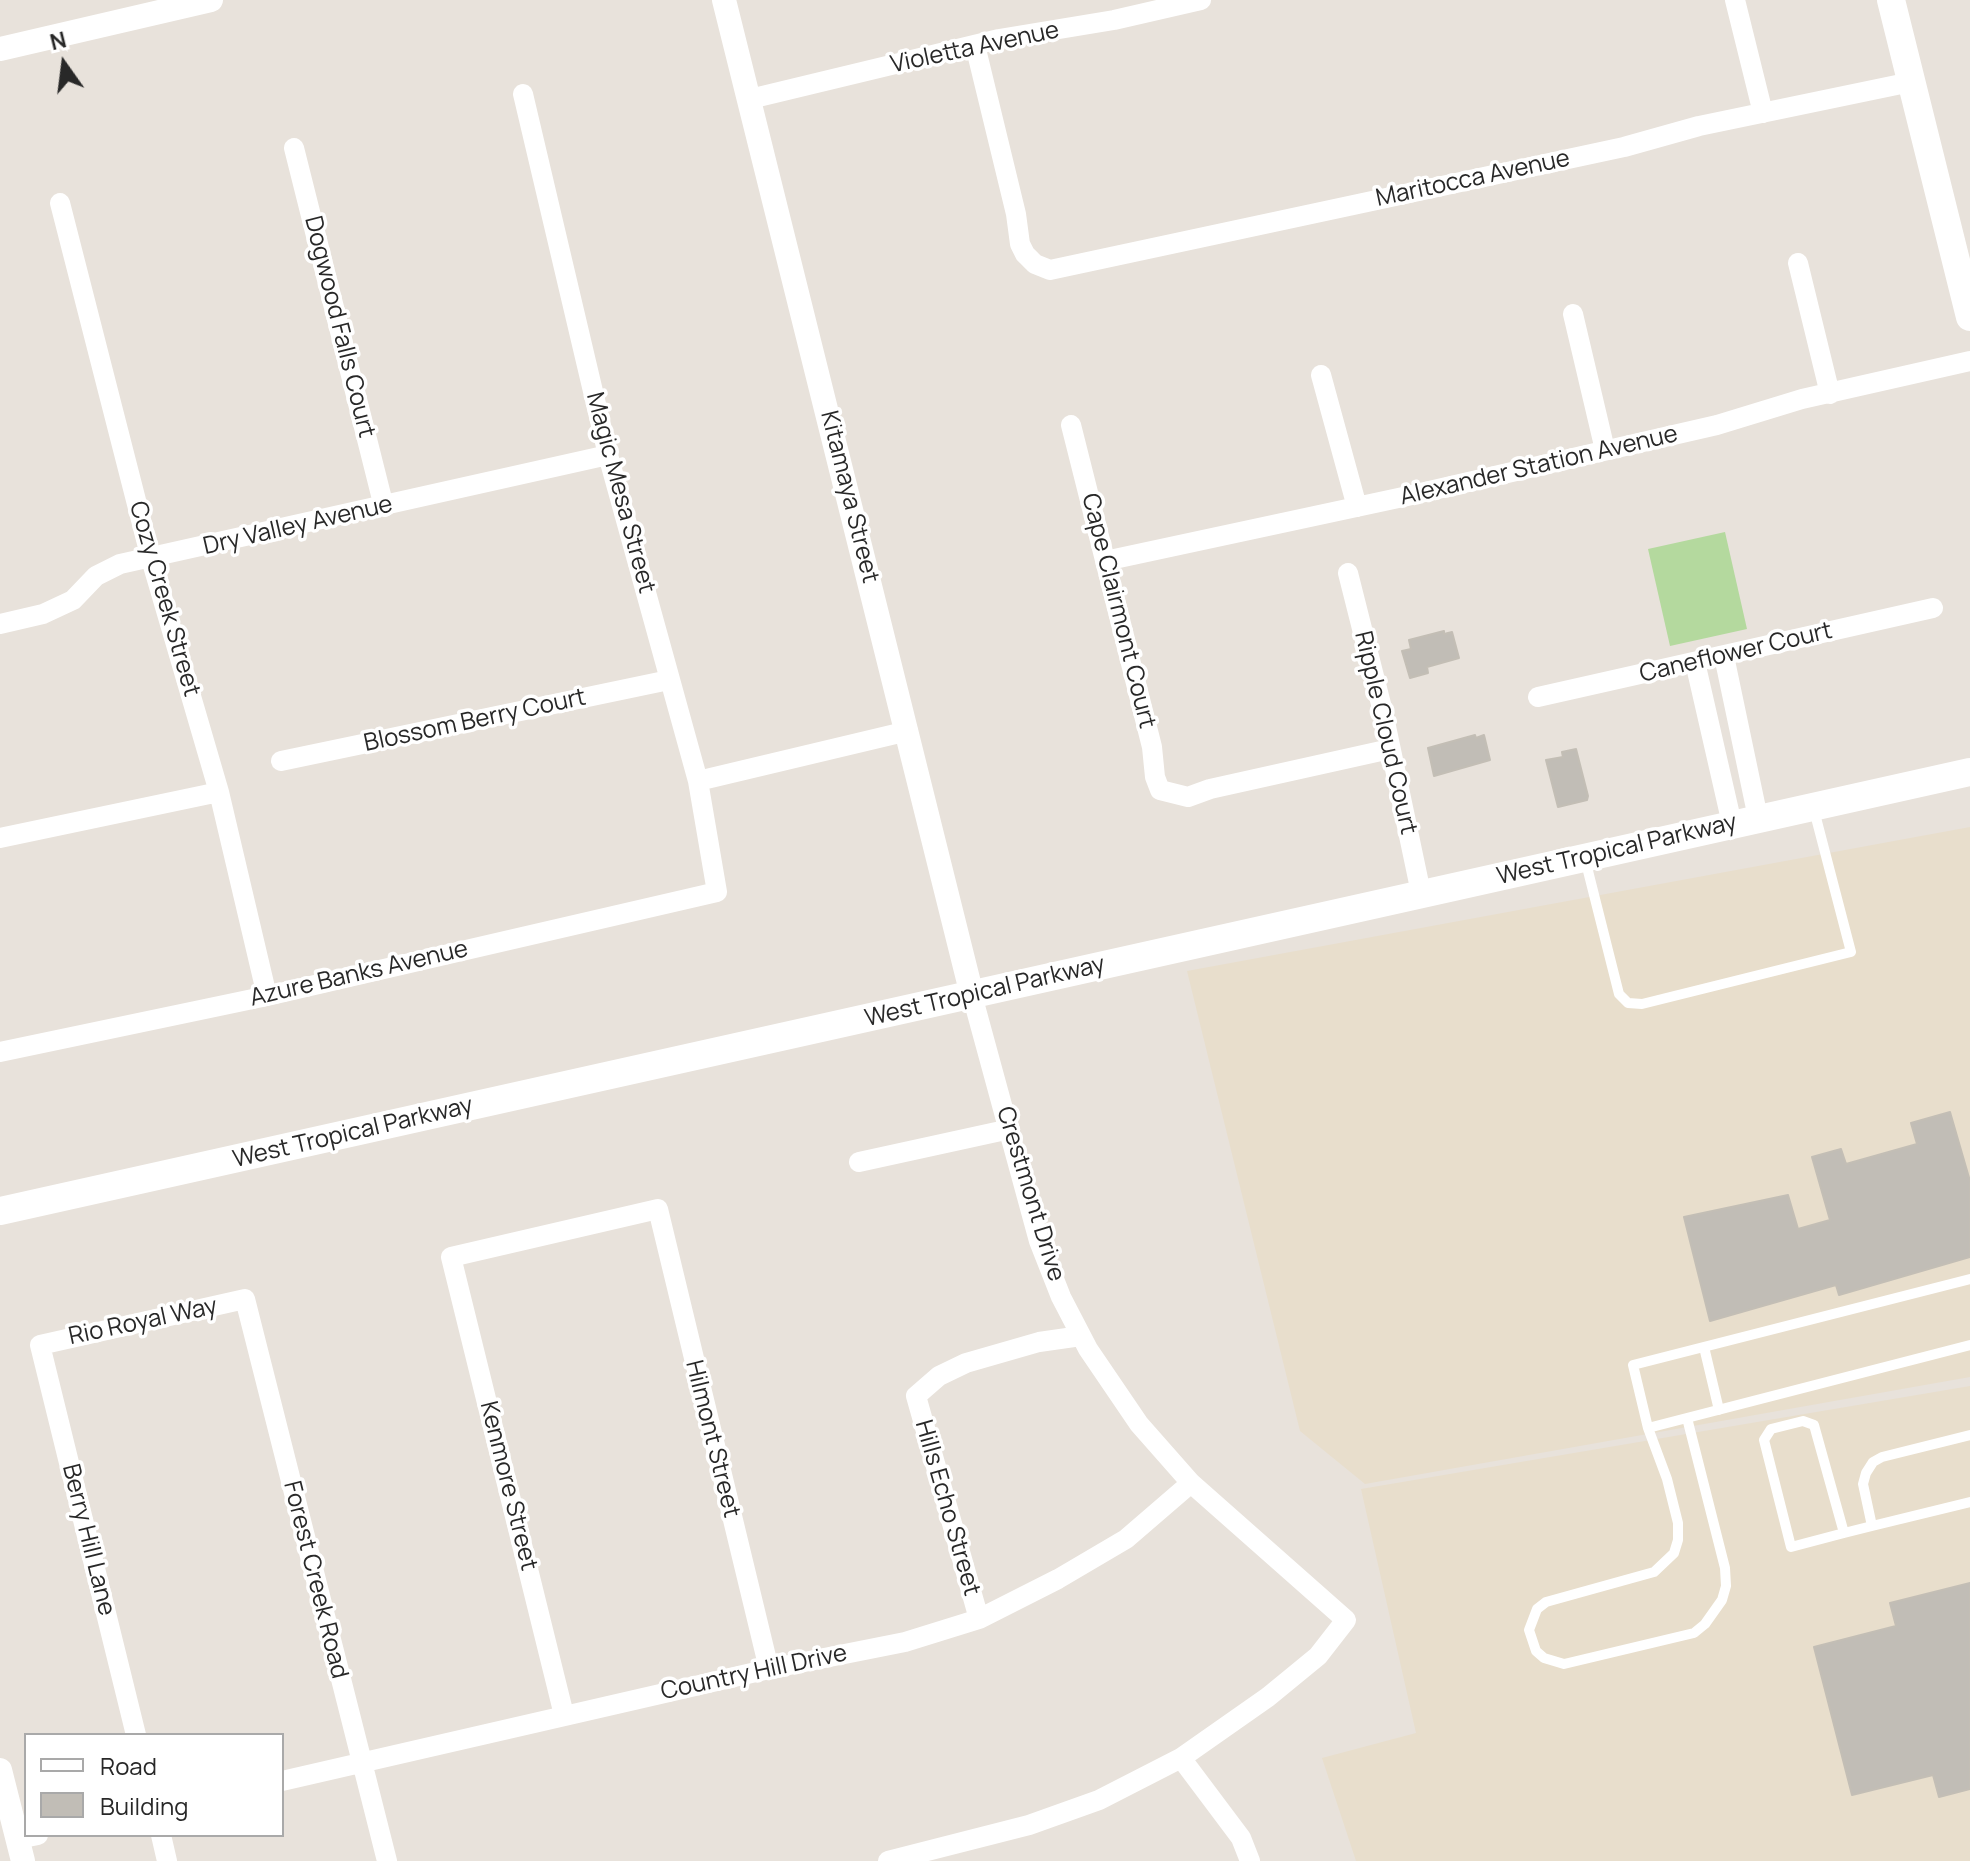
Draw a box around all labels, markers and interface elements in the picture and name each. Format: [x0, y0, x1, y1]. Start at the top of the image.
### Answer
street label: Violetta Avenue [888, 16, 1062, 80]
north arrow [24, 24, 104, 104]
text: N [47, 24, 69, 57]
street label: Maritocca Avenue [1373, 144, 1573, 214]
street label: Dogwood Falls Court [298, 213, 380, 441]
street label: Magic Mesa Street [579, 389, 661, 597]
street label: Kitamaya Street [814, 408, 884, 586]
street label: Alexander Station Avenue [1397, 420, 1681, 512]
street label: Dry Valley Avenue [201, 490, 395, 562]
street label: Cape Clairmont Court [1075, 491, 1161, 731]
street label: Cozy Creek Street [122, 498, 206, 700]
street label: Caneflower Court [1637, 617, 1835, 689]
street label: Ripple Cloud Court [1348, 629, 1422, 837]
street label: Blossom Berry Court [361, 683, 589, 759]
street label: West Tropical Parkway [1494, 808, 1740, 892]
street label: Azure Banks Avenue [247, 935, 471, 1013]
street label: West Tropical Parkway [862, 950, 1108, 1034]
street label: West Tropical Parkway [230, 1091, 476, 1175]
street label: Crestmont Drive [990, 1103, 1070, 1285]
street label: Rio Royal Way [66, 1292, 220, 1352]
street label: Hilmont Street [679, 1357, 745, 1521]
street label: Kenmore Street [473, 1398, 543, 1574]
street label: Hills Echo Street [908, 1417, 986, 1599]
street label: Berry Hill Lane [55, 1461, 121, 1619]
street label: Forest Creek Road [277, 1478, 353, 1682]
street label: Country Hill Drive [658, 1639, 850, 1707]
legend [24, 1733, 284, 1837]
text: Road [100, 1749, 157, 1782]
text: Building [100, 1789, 188, 1822]

